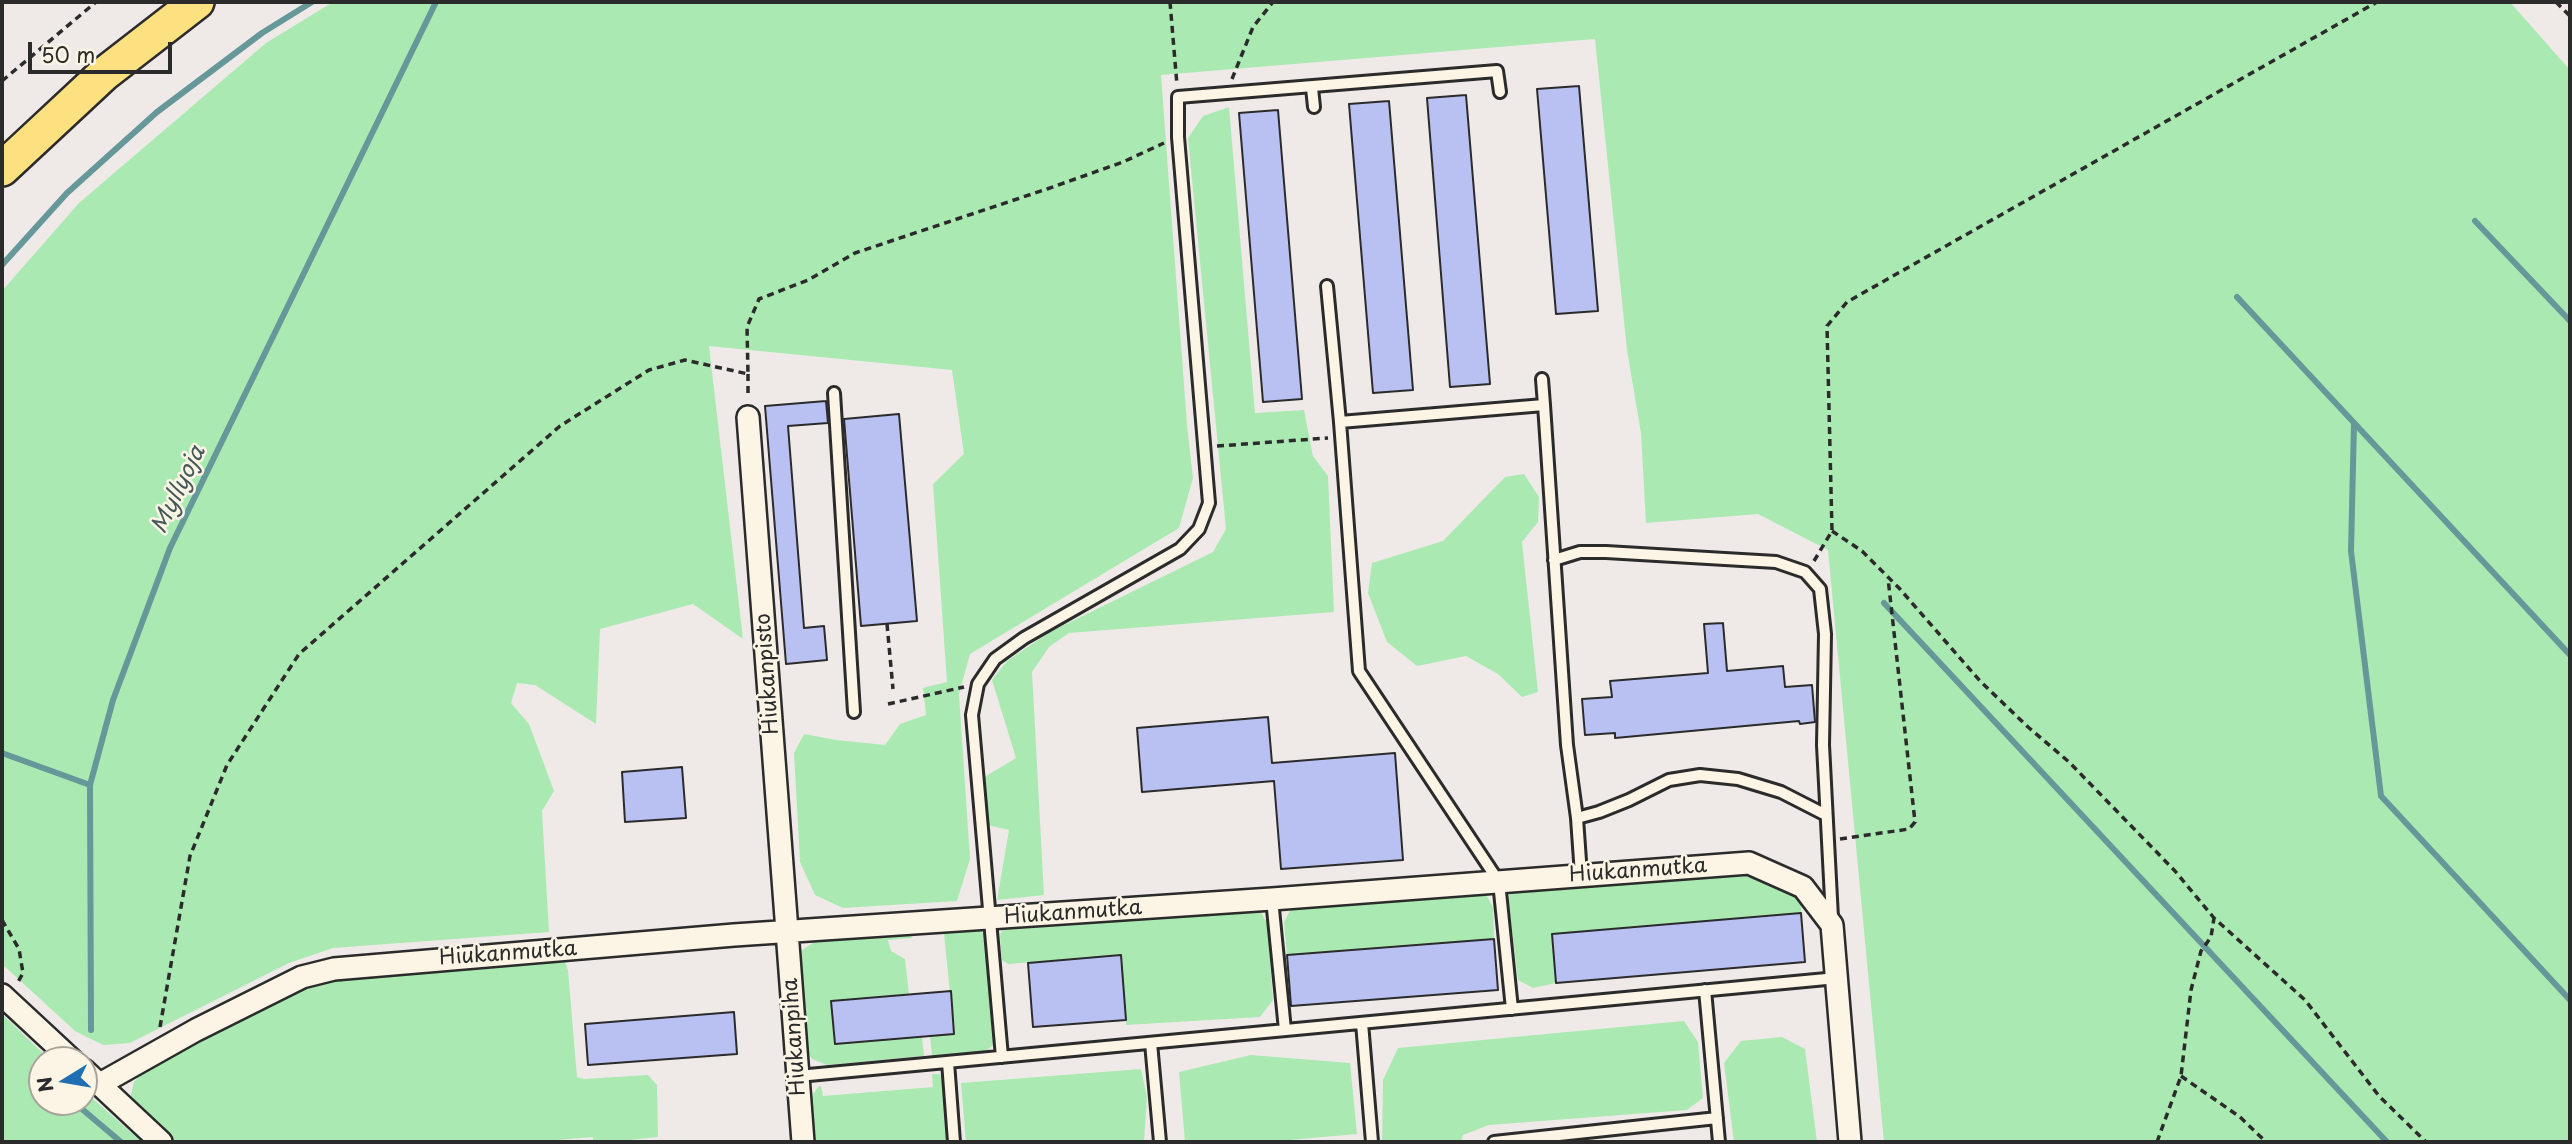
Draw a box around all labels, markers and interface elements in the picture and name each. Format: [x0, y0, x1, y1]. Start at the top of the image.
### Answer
scale bar [32, 28, 175, 72]
text: 50 m [41, 38, 95, 70]
water label: Myllyoja [146, 442, 212, 538]
street label: Hiukanpisto [751, 612, 785, 736]
street label: Hiukanmutka [1568, 854, 1708, 888]
street label: Hiukanmutka [1003, 896, 1143, 930]
street label: Hiukanmutka [438, 937, 578, 971]
street label: Hiukanpiha [778, 977, 812, 1097]
north arrow [28, 1046, 98, 1116]
text: N [29, 1075, 60, 1095]

